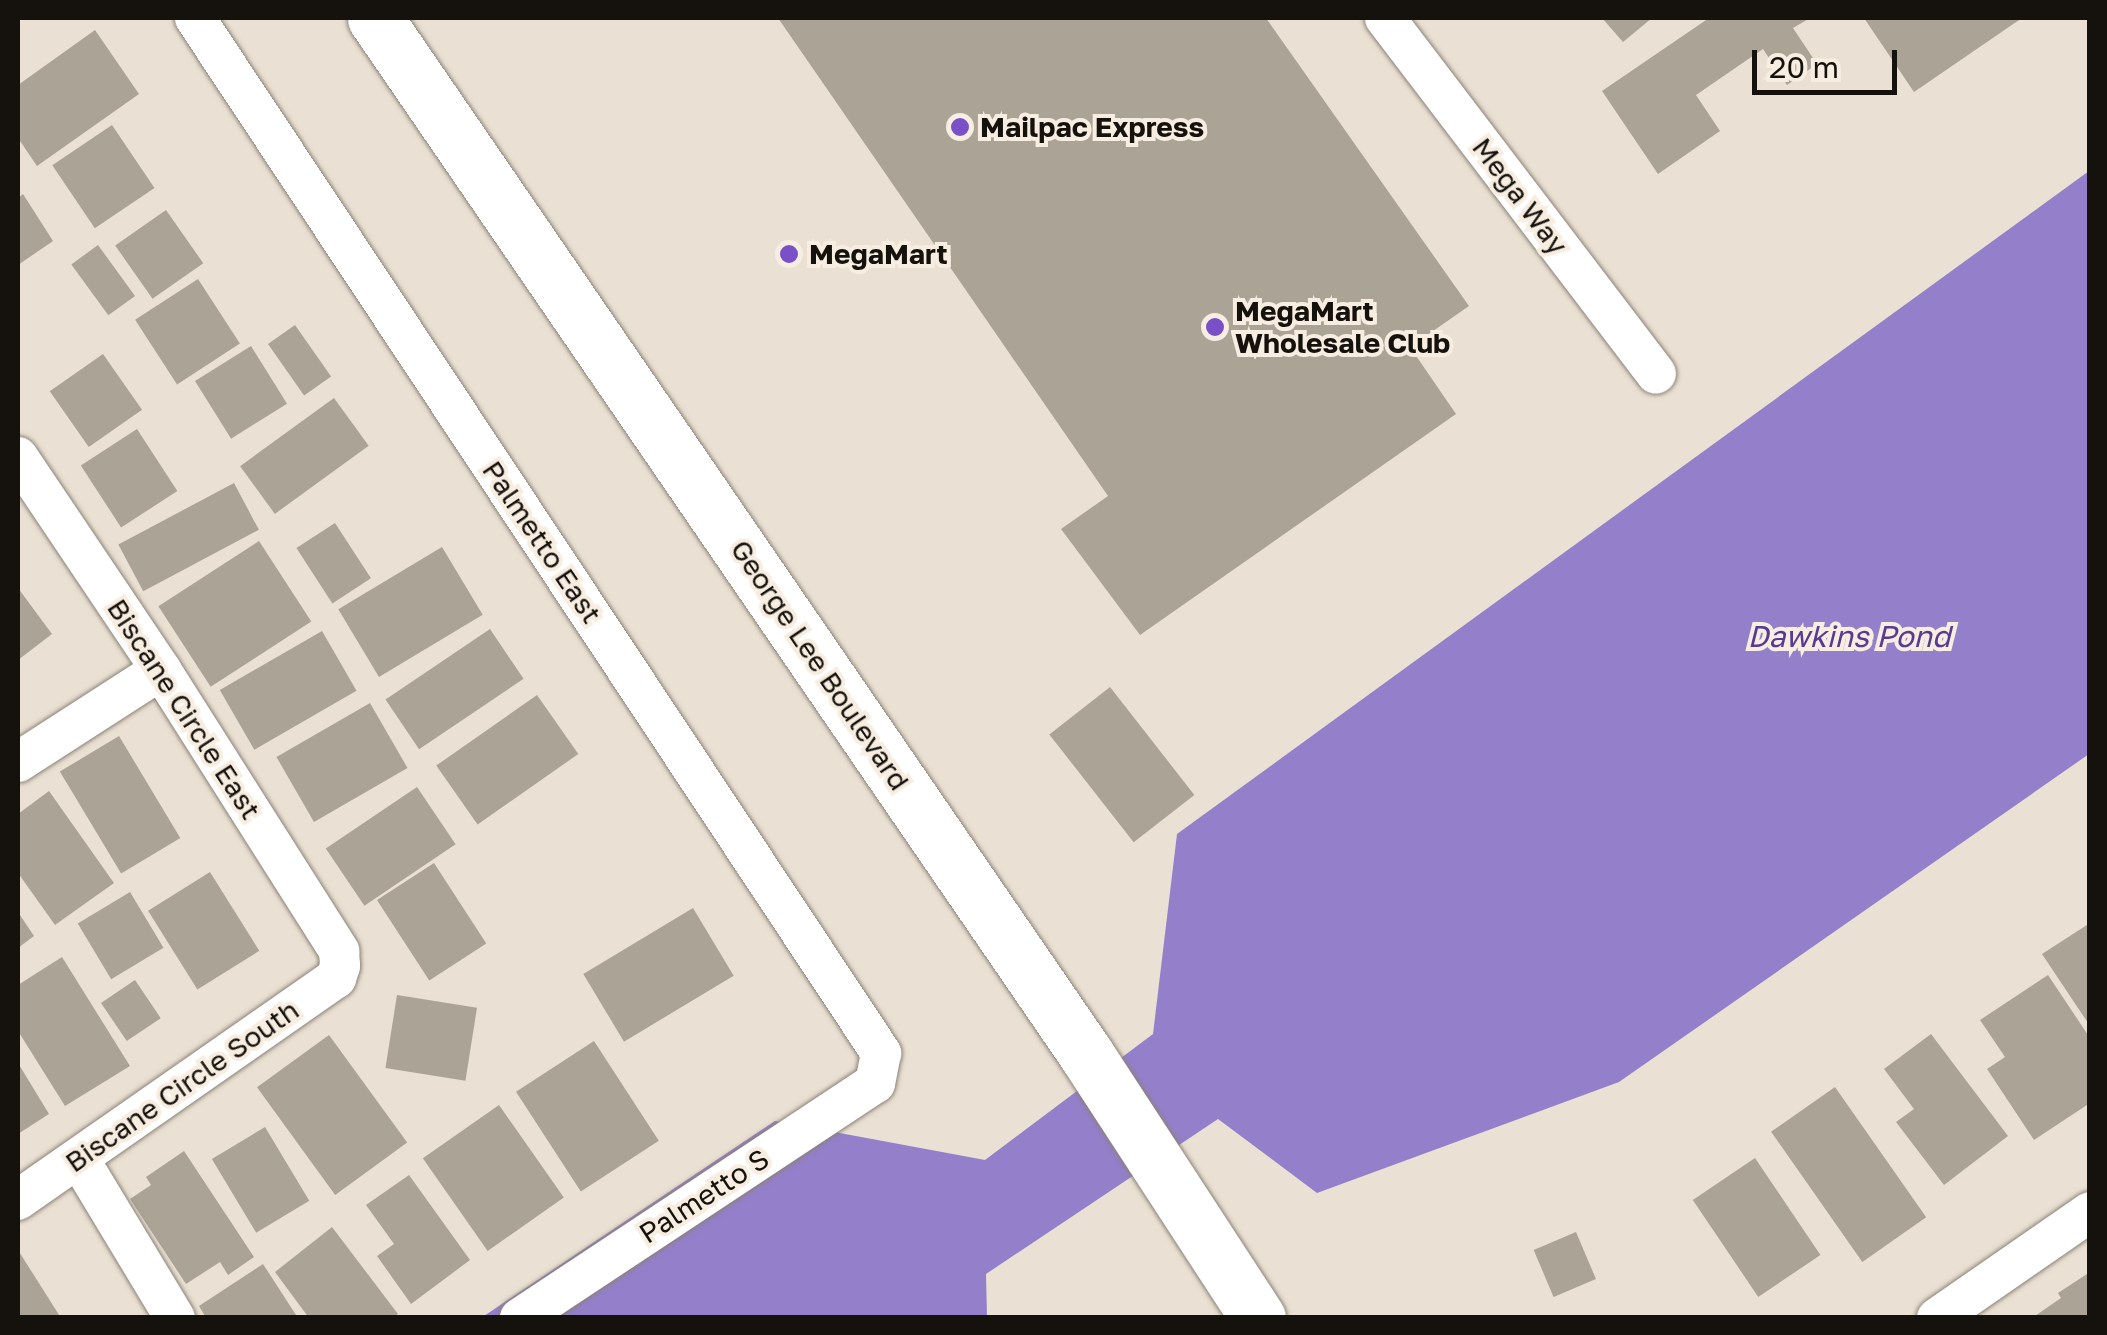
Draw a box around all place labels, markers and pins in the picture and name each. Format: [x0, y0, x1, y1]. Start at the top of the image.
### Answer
place label: Mailpac Express [980, 110, 1204, 144]
marker: Mailpac Express [949, 116, 971, 138]
place label: MegaMart [809, 237, 948, 271]
marker: MegaMart [778, 243, 800, 265]
place label: MegaMart Wholesale Club [1235, 294, 1450, 360]
marker: MegaMart Wholesale Club [1204, 316, 1226, 338]

